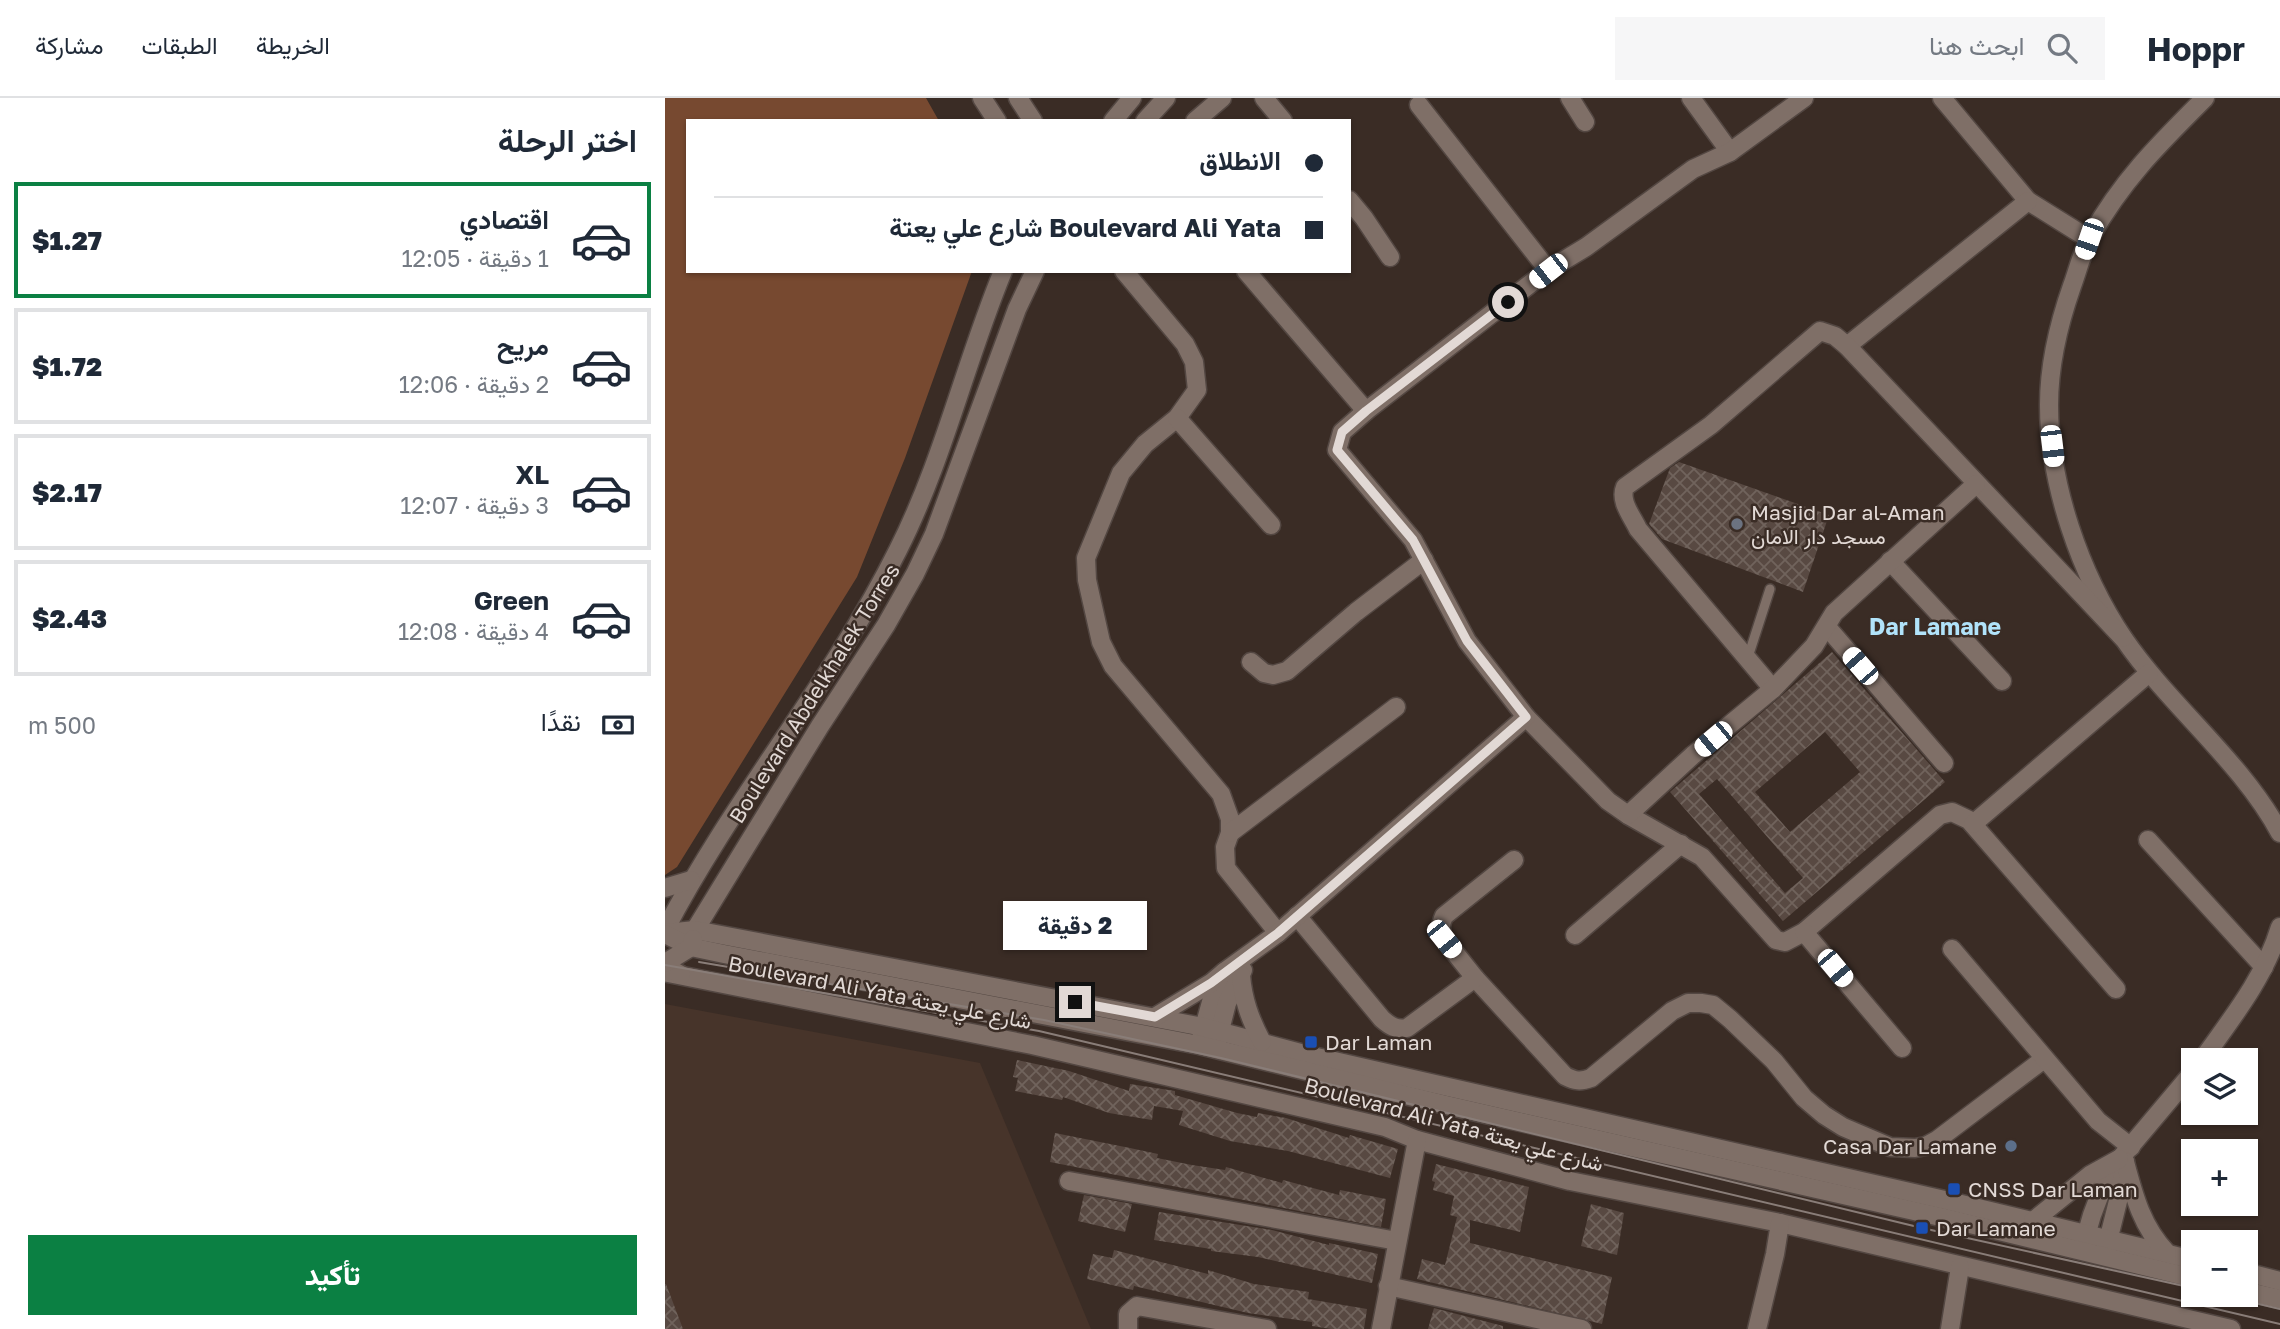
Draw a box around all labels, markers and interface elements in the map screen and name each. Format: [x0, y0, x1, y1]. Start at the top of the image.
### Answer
search box [1615, 17, 2105, 80]
icon: search [2043, 29, 2081, 67]
text: Hoppr [2147, 29, 2245, 68]
text: مشاركة [35, 30, 103, 59]
text: الطبقات [141, 30, 218, 59]
text: الخريطة [256, 30, 330, 59]
text: ابحث هنا [1929, 30, 2025, 61]
text: اختر الرحلة [498, 121, 637, 159]
text: الانطلاق [1199, 145, 1281, 176]
text: اقتصادي [460, 204, 549, 235]
icon: car [570, 209, 633, 272]
text: Boulevard Ali Yata شارع علي يعتة [889, 212, 1281, 243]
car [2073, 216, 2106, 262]
text: $1.27 [32, 225, 102, 256]
text: 1 دقيقة · 12:05 [401, 244, 549, 272]
car [1525, 250, 1572, 292]
route start [1492, 286, 1524, 318]
text: مريح [497, 330, 549, 361]
icon: car [570, 335, 633, 398]
text: $1.72 [32, 351, 102, 382]
text: 2 دقيقة · 12:06 [399, 370, 549, 398]
car [2040, 424, 2065, 468]
text: XL [515, 459, 549, 490]
icon: car [570, 461, 633, 524]
text: $2.17 [32, 477, 102, 508]
text: 3 دقيقة · 12:07 [400, 491, 549, 519]
place label: Masjid Dar al-Aman مسجد دار الامان [1751, 499, 1945, 550]
marker: Masjid Dar al-Aman مسجد دار الامان [1729, 516, 1745, 532]
street label: Boulevard Abdelkhalek Torres [723, 558, 905, 828]
text: Green [474, 585, 549, 616]
icon: car [570, 587, 633, 650]
text: $2.43 [32, 603, 107, 634]
district label: Dar Lamane [1869, 612, 2001, 640]
text: 4 دقيقة · 12:08 [398, 617, 549, 645]
car [1839, 643, 1882, 689]
text: نقدًا [541, 706, 581, 737]
icon: cash [599, 706, 637, 744]
text: 500 m [28, 711, 96, 739]
car [1691, 717, 1736, 761]
callout: 2 دقيقة [1003, 900, 1147, 950]
text: 2 دقيقة [1038, 911, 1112, 939]
car [1423, 916, 1466, 962]
car [1814, 945, 1857, 991]
street label: Boulevard Ali Yata شارع علي يعتة [725, 950, 1034, 1039]
route end [1059, 986, 1091, 1018]
place label: Dar Laman [1325, 1029, 1432, 1055]
marker: Dar Laman [1303, 1034, 1319, 1050]
map controls [2181, 1048, 2258, 1307]
button: layers [2181, 1048, 2258, 1125]
street label: Boulevard Ali Yata شارع علي يعتة [1300, 1072, 1606, 1181]
place label: Casa Dar Lamane [1823, 1133, 1997, 1159]
marker: Casa Dar Lamane [2003, 1138, 2019, 1154]
button: + [2181, 1139, 2258, 1216]
place label: CNSS Dar Laman [1968, 1176, 2138, 1202]
marker: CNSS Dar Laman [1946, 1181, 1962, 1197]
place label: Dar Lamane [1936, 1215, 2056, 1241]
marker: Dar Lamane [1914, 1220, 1930, 1236]
button: − [2181, 1230, 2258, 1307]
button: تأكيد [28, 1235, 637, 1315]

